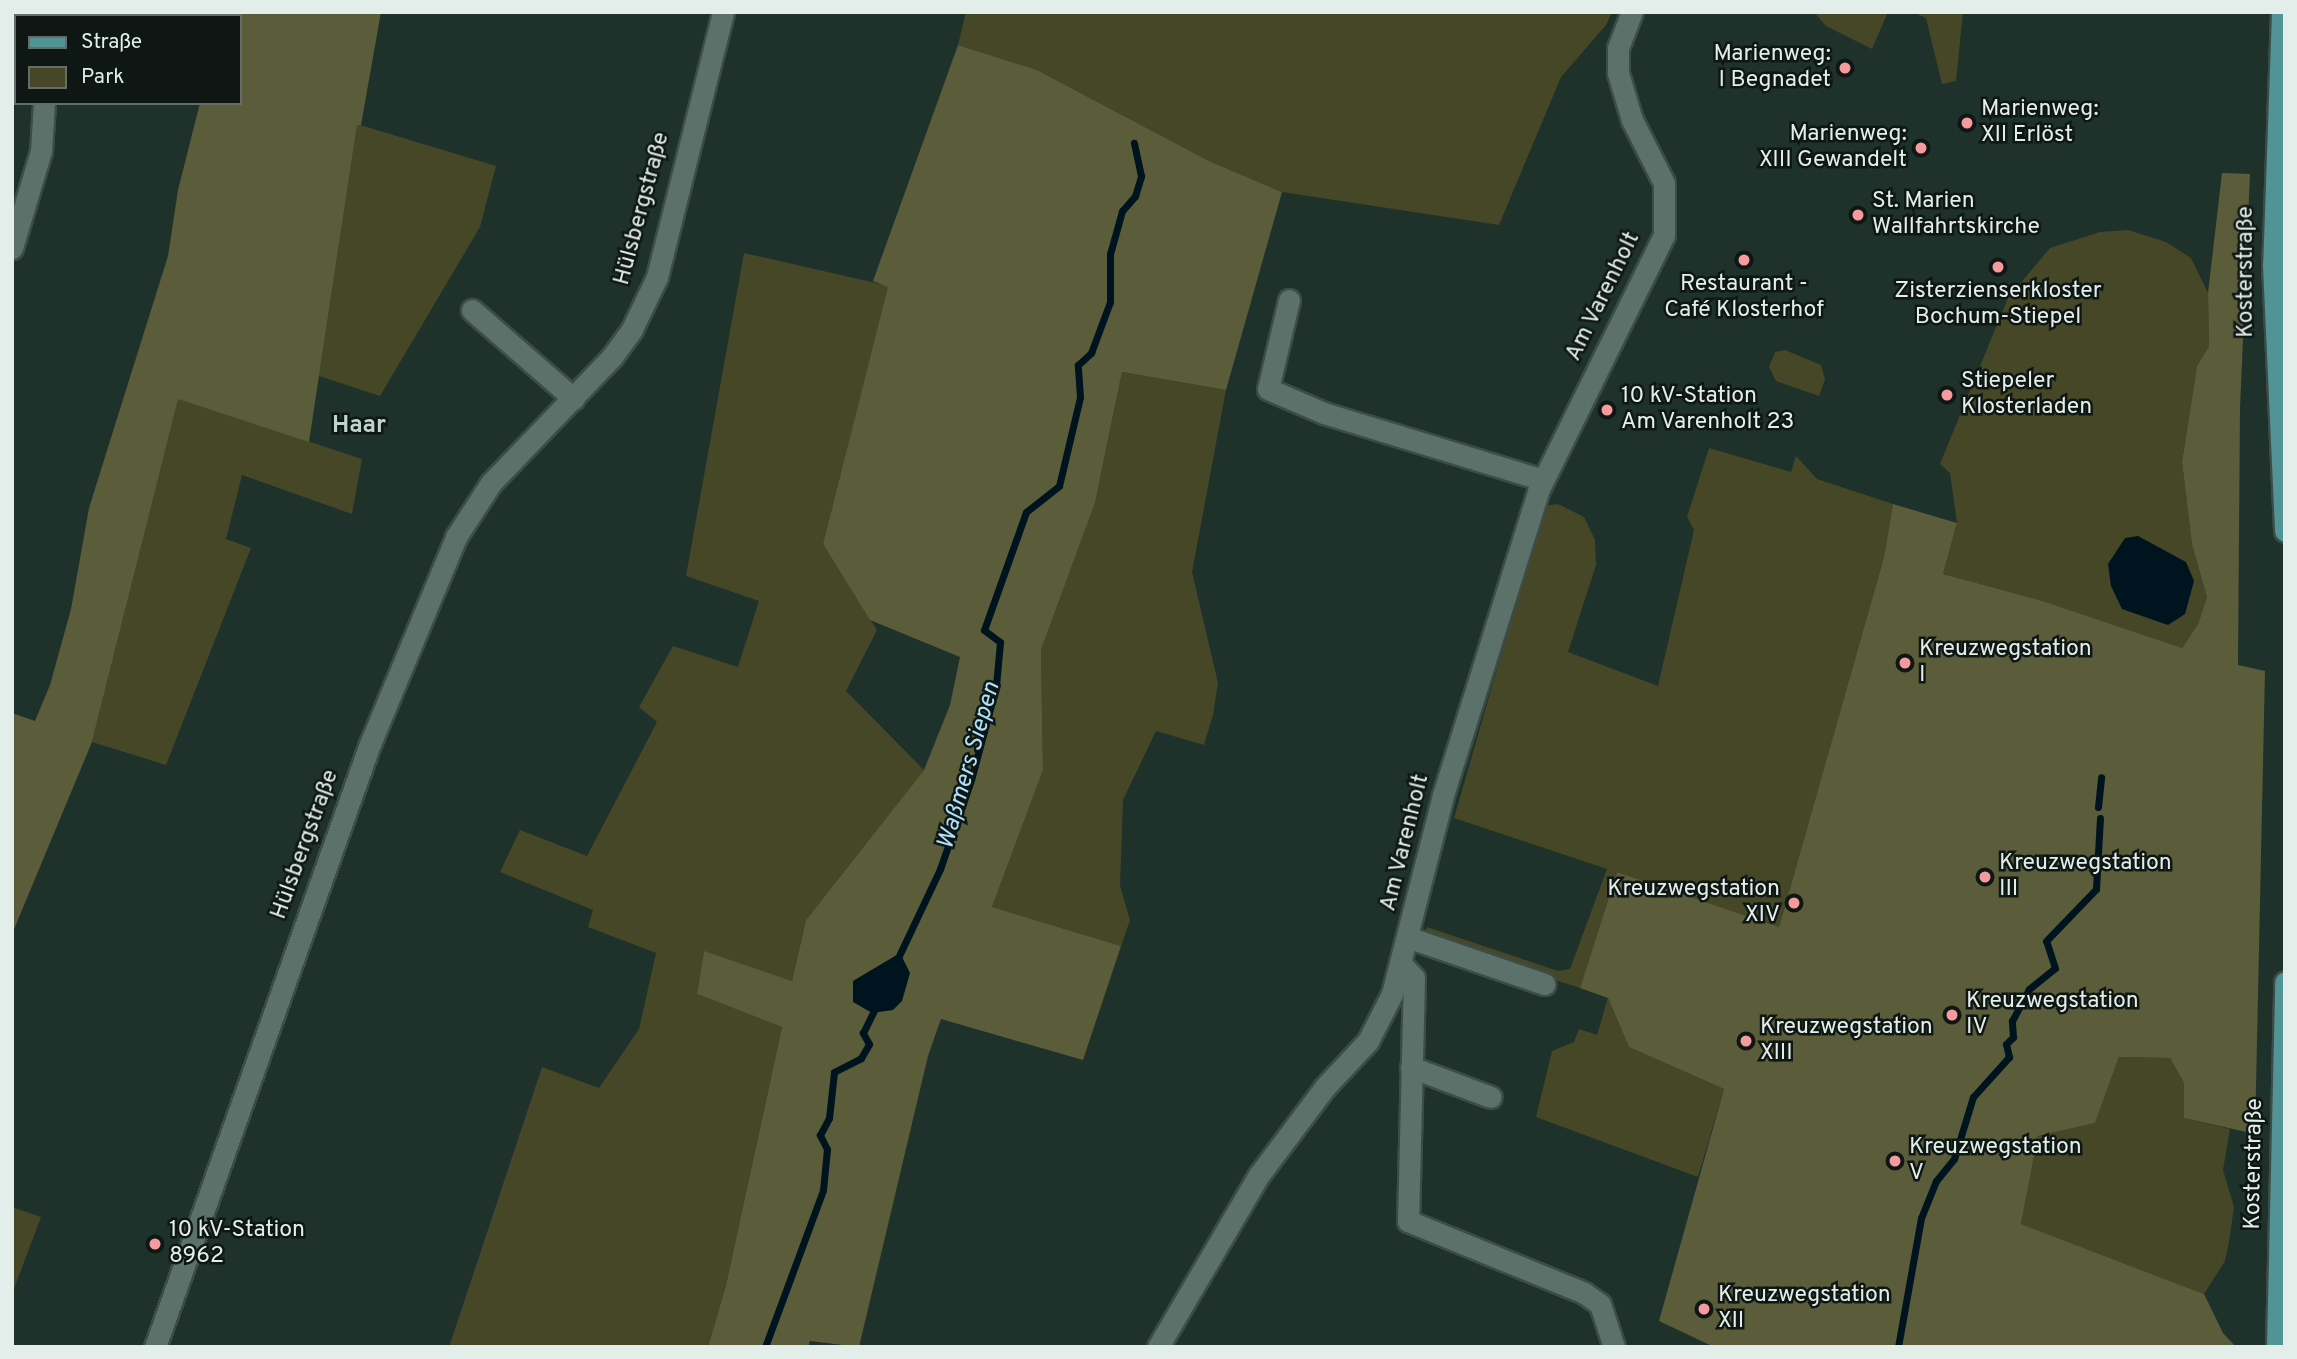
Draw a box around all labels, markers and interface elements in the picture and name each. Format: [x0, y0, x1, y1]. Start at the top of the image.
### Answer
legend [14, 14, 242, 105]
text: Straße [81, 29, 142, 56]
place label: Marienweg: I Begnadet [1713, 41, 1831, 95]
marker: Marienweg: I Begnadet [1837, 60, 1853, 76]
text: Park [81, 64, 124, 91]
place label: Marienweg: XII Erlöst [1981, 96, 2099, 150]
marker: Marienweg: XII Erlöst [1959, 115, 1975, 131]
place label: Marienweg: XIII Gewandelt [1759, 121, 1907, 175]
street label: Hülsbergstraße [609, 130, 677, 288]
marker: Marienweg: XIII Gewandelt [1913, 140, 1929, 156]
place label: St. Marien Wallfahrtskirche [1872, 188, 2040, 242]
street label: Kosterstraße [2233, 206, 2261, 338]
marker: St. Marien Wallfahrtskirche [1850, 207, 1866, 223]
street label: Am Varenholt [1561, 228, 1647, 366]
marker: Restaurant - Café Klosterhof [1736, 252, 1752, 268]
marker: Zisterzienserkloster Bochum-Stiepel [1990, 259, 2006, 275]
place label: Restaurant - Café Klosterhof [1664, 271, 1824, 325]
place label: Zisterzienserkloster Bochum-Stiepel [1894, 278, 2102, 332]
place label: Stiepeler Klosterladen [1961, 368, 2092, 422]
place label: 10 kV-Station Am Varenholt 23 [1621, 383, 1795, 437]
marker: Stiepeler Klosterladen [1939, 387, 1955, 403]
marker: 10 kV-Station Am Varenholt 23 [1599, 402, 1615, 418]
district label: Haar [332, 413, 386, 441]
place label: Kreuzwegstation I [1919, 636, 2092, 690]
marker: Kreuzwegstation I [1897, 655, 1913, 671]
water label: Waßmers Siepen [932, 679, 1008, 853]
street label: Hülsbergstraße [266, 766, 346, 924]
street label: Am Varenholt [1376, 771, 1436, 915]
place label: Kreuzwegstation III [1999, 850, 2172, 904]
marker: Kreuzwegstation III [1977, 869, 1993, 885]
place label: Kreuzwegstation XIV [1607, 876, 1780, 930]
marker: Kreuzwegstation XIV [1786, 895, 1802, 911]
place label: Kreuzwegstation IV [1966, 988, 2139, 1042]
marker: Kreuzwegstation IV [1944, 1007, 1960, 1023]
place label: Kreuzwegstation XIII [1760, 1014, 1933, 1068]
marker: Kreuzwegstation XIII [1738, 1033, 1754, 1049]
street label: Kosterstraße [2240, 1098, 2270, 1230]
place label: Kreuzwegstation V [1909, 1134, 2082, 1188]
marker: Kreuzwegstation V [1887, 1153, 1903, 1169]
place label: 10 kV-Station 8962 [169, 1217, 305, 1271]
marker: 10 kV-Station 8962 [147, 1236, 163, 1252]
place label: Kreuzwegstation XII [1718, 1282, 1891, 1336]
marker: Kreuzwegstation XII [1696, 1301, 1712, 1317]

